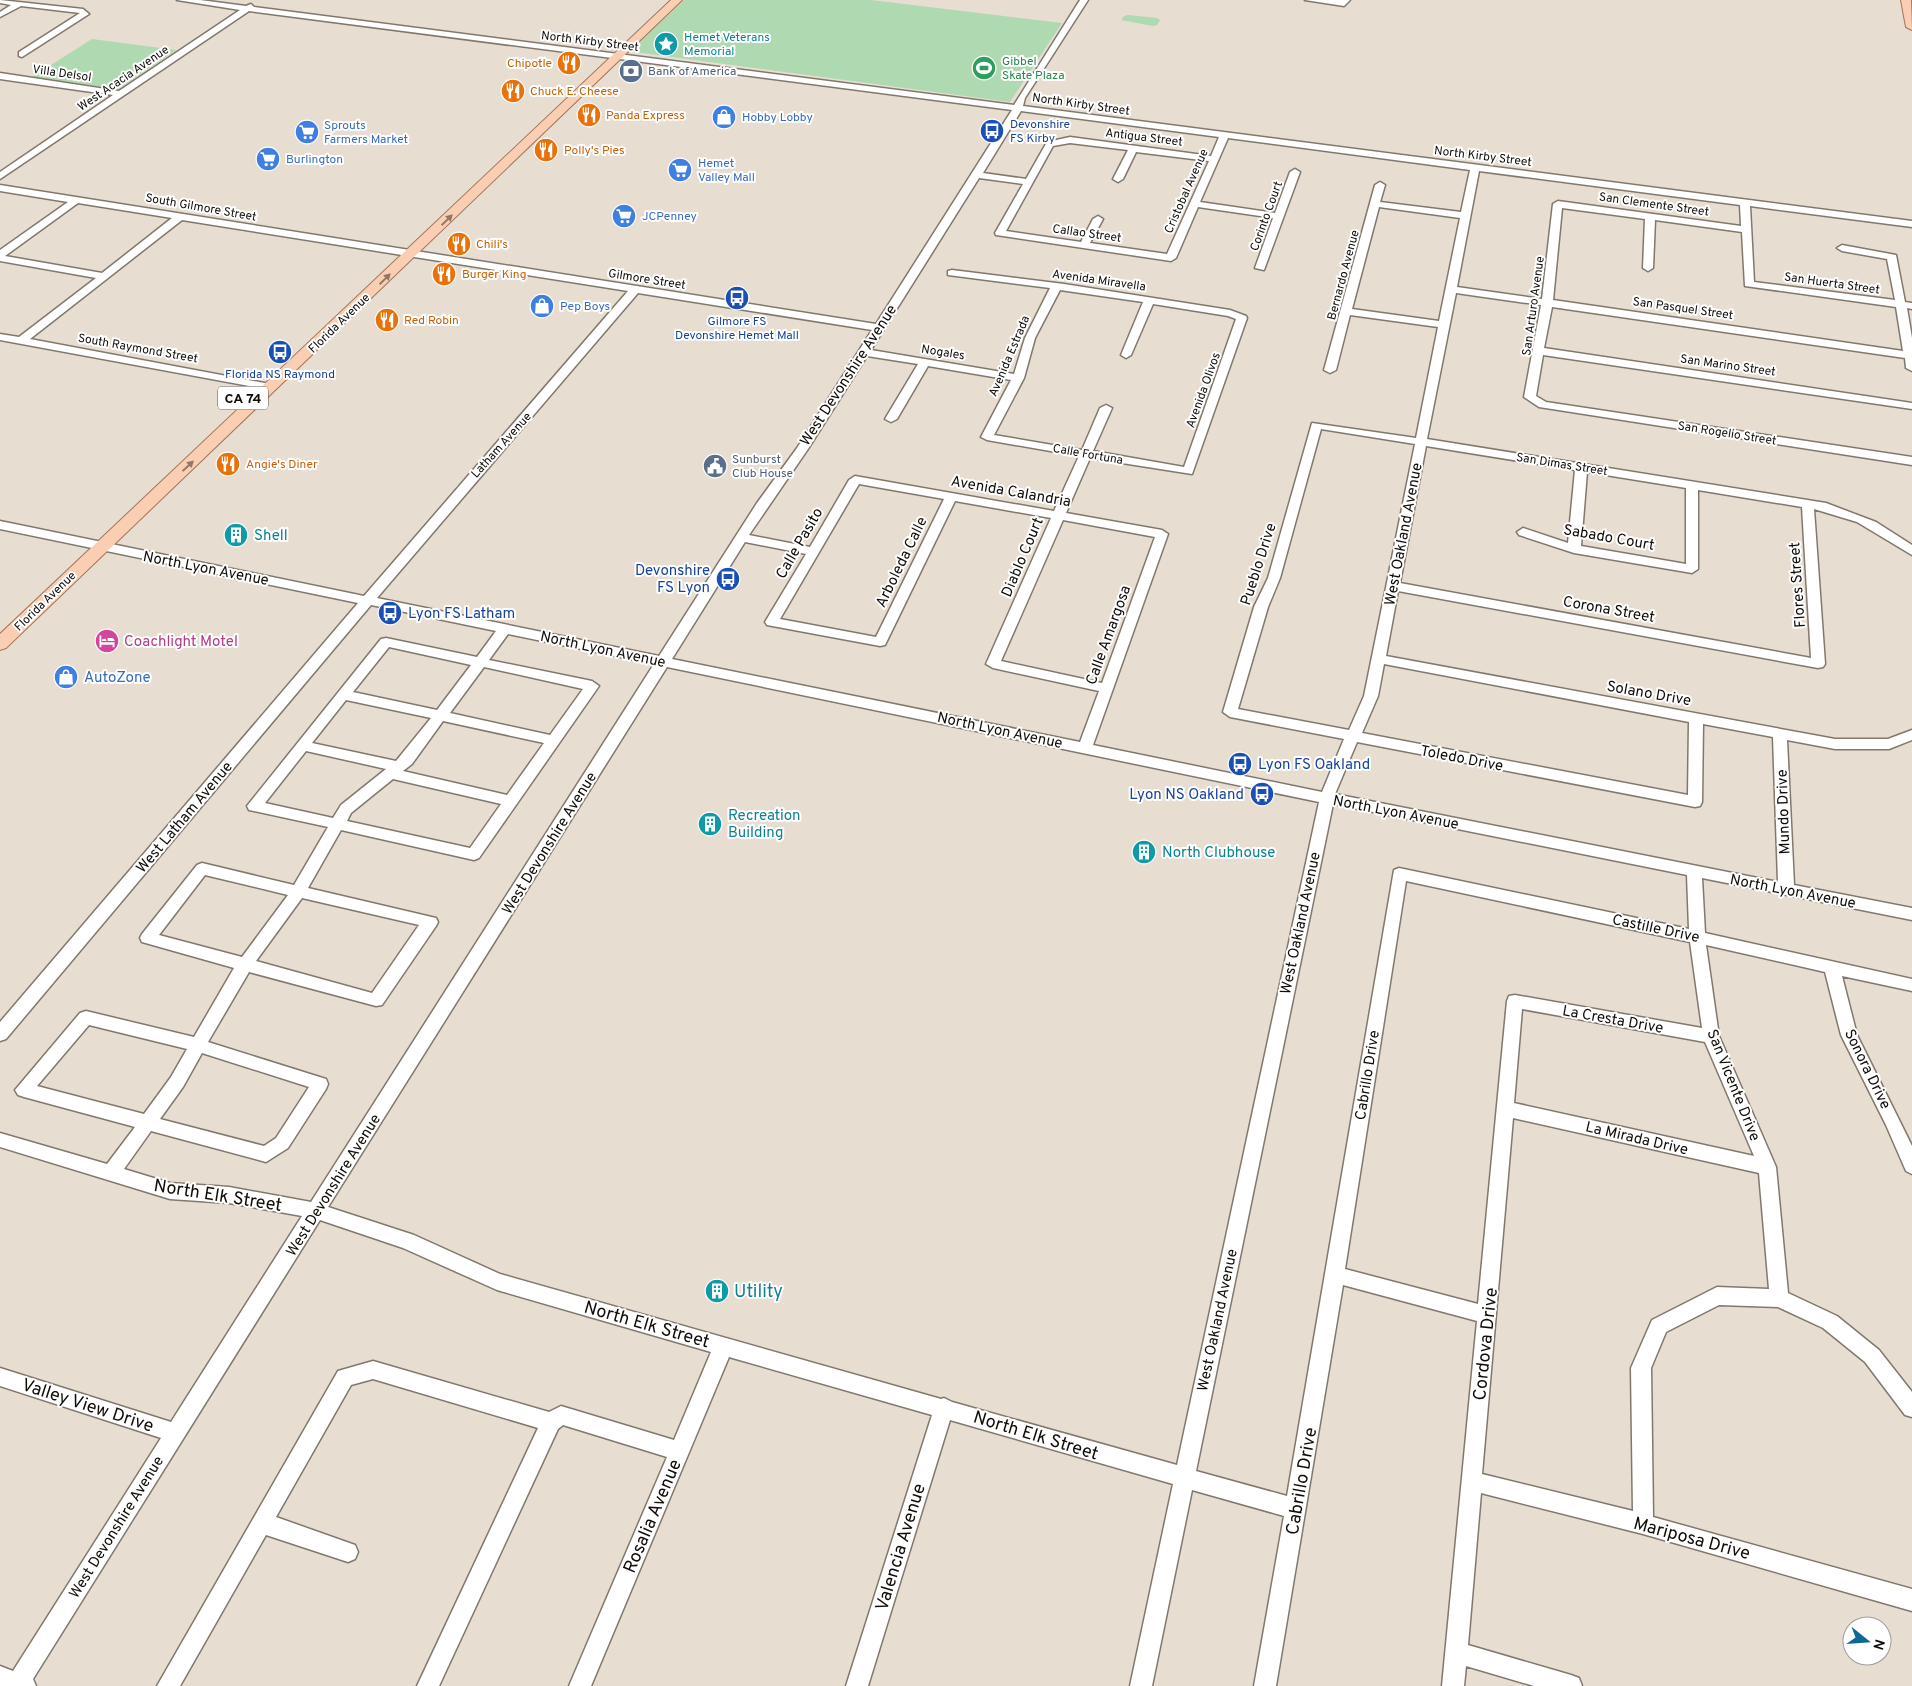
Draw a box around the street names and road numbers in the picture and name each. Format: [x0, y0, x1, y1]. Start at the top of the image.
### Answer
street label: North Kirby Street [540, 28, 640, 56]
street label: West Acacia Avenue [75, 42, 172, 115]
street label: Villa Delsol [31, 62, 92, 86]
street label: North Kirby Street [1031, 90, 1131, 120]
street label: Antigua Street [1104, 125, 1183, 151]
street label: North Kirby Street [1433, 143, 1533, 171]
street label: Cristobal Avenue [1161, 147, 1213, 236]
street label: Corinto Court [1247, 179, 1287, 254]
street label: San Clemente Street [1598, 189, 1710, 221]
street label: South Gilmore Street [144, 190, 258, 226]
street label: Callao Street [1051, 221, 1122, 247]
street label: Bernardo Avenue [1324, 228, 1364, 322]
street label: San Arturo Avenue [1519, 255, 1549, 357]
street label: Gilmore Street [607, 266, 687, 294]
street label: Avenida Miravella [1051, 266, 1147, 295]
street label: San Huerta Street [1783, 269, 1881, 299]
street label: Florida Avenue [305, 290, 374, 357]
street label: San Pasquel Street [1632, 294, 1734, 324]
street label: West Devonshire Avenue [797, 302, 902, 450]
street label: Avenida Estrada [986, 313, 1034, 399]
street label: South Raymond Street [77, 331, 199, 367]
street label: Nogales [920, 342, 966, 364]
street label: Avenida Olivos [1183, 350, 1225, 430]
street label: San Marino Street [1679, 351, 1777, 381]
road number: CA 74 [218, 386, 268, 409]
street label: Latham Avenue [468, 409, 535, 482]
street label: San Rogelio Street [1676, 418, 1777, 450]
street label: Calle Fortuna [1051, 441, 1124, 469]
street label: San Dimas Street [1515, 450, 1609, 480]
street label: West Oakland Avenue [1381, 461, 1428, 607]
street label: Avenida Calandria [949, 473, 1072, 512]
street label: Calle Pasito [772, 505, 828, 583]
street label: Arboleda Calle [872, 514, 933, 611]
street label: Diablo Court [998, 515, 1049, 600]
street label: Pueblo Drive [1237, 521, 1282, 608]
street label: Sabado Court [1562, 521, 1656, 556]
street label: Flores Street [1786, 541, 1811, 628]
street label: North Lyon Avenue [141, 548, 270, 591]
street label: Florida Avenue [11, 568, 80, 635]
street label: Calle Amargosa [1083, 583, 1136, 688]
street label: Corona Street [1561, 593, 1656, 628]
street label: North Lyon Avenue [538, 628, 667, 673]
street label: Solano Drive [1605, 678, 1692, 711]
street label: North Lyon Avenue [935, 709, 1064, 754]
street label: Toledo Drive [1419, 742, 1505, 777]
street label: West Latham Avenue [133, 758, 237, 878]
street label: West Devonshire Avenue [499, 769, 602, 919]
street label: Mundo Drive [1774, 769, 1795, 855]
street label: North Lyon Avenue [1331, 792, 1460, 835]
street label: West Oakland Avenue [1277, 850, 1326, 996]
street label: North Lyon Avenue [1728, 871, 1857, 914]
street label: Castille Drive [1610, 911, 1701, 948]
street label: La Cresta Drive [1561, 1002, 1665, 1039]
street label: San Vicente Drive [1702, 1027, 1764, 1144]
street label: Sonora Drive [1839, 1027, 1894, 1113]
street label: Cabrillo Drive [1352, 1029, 1385, 1122]
street label: West Devonshire Avenue [283, 1111, 386, 1261]
street label: La Mirada Drive [1584, 1118, 1690, 1160]
street label: North Elk Street [152, 1175, 284, 1218]
street label: West Oakland Avenue [1194, 1247, 1243, 1393]
street label: Cordova Drive [1469, 1287, 1504, 1402]
street label: North Elk Street [581, 1297, 712, 1354]
street label: Valley View Drive [19, 1374, 156, 1439]
street label: North Elk Street [970, 1406, 1101, 1466]
street label: Cabrillo Drive [1282, 1426, 1323, 1537]
street label: West Devonshire Avenue [66, 1453, 169, 1603]
street label: Rosalia Avenue [619, 1456, 688, 1577]
street label: Valencia Avenue [871, 1481, 932, 1614]
street label: Mariposa Drive [1631, 1513, 1753, 1566]

